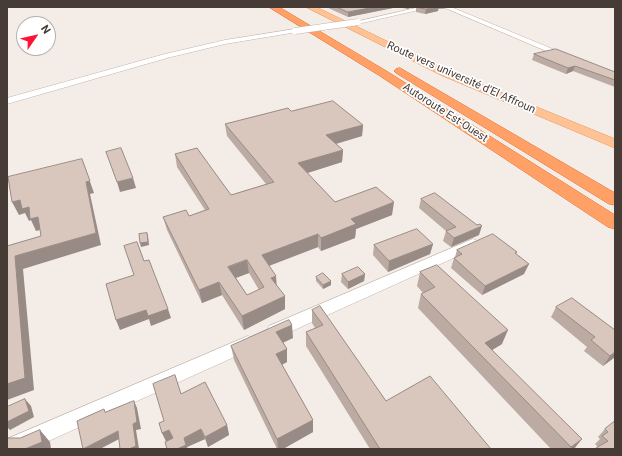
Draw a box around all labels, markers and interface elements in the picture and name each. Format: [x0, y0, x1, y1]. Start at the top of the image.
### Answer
north arrow [16, 16, 56, 56]
text: N [38, 23, 53, 36]
street label: Route vers université d'El Affroun [385, 39, 537, 117]
street label: Autoroute Est-Ouest [400, 81, 490, 145]

